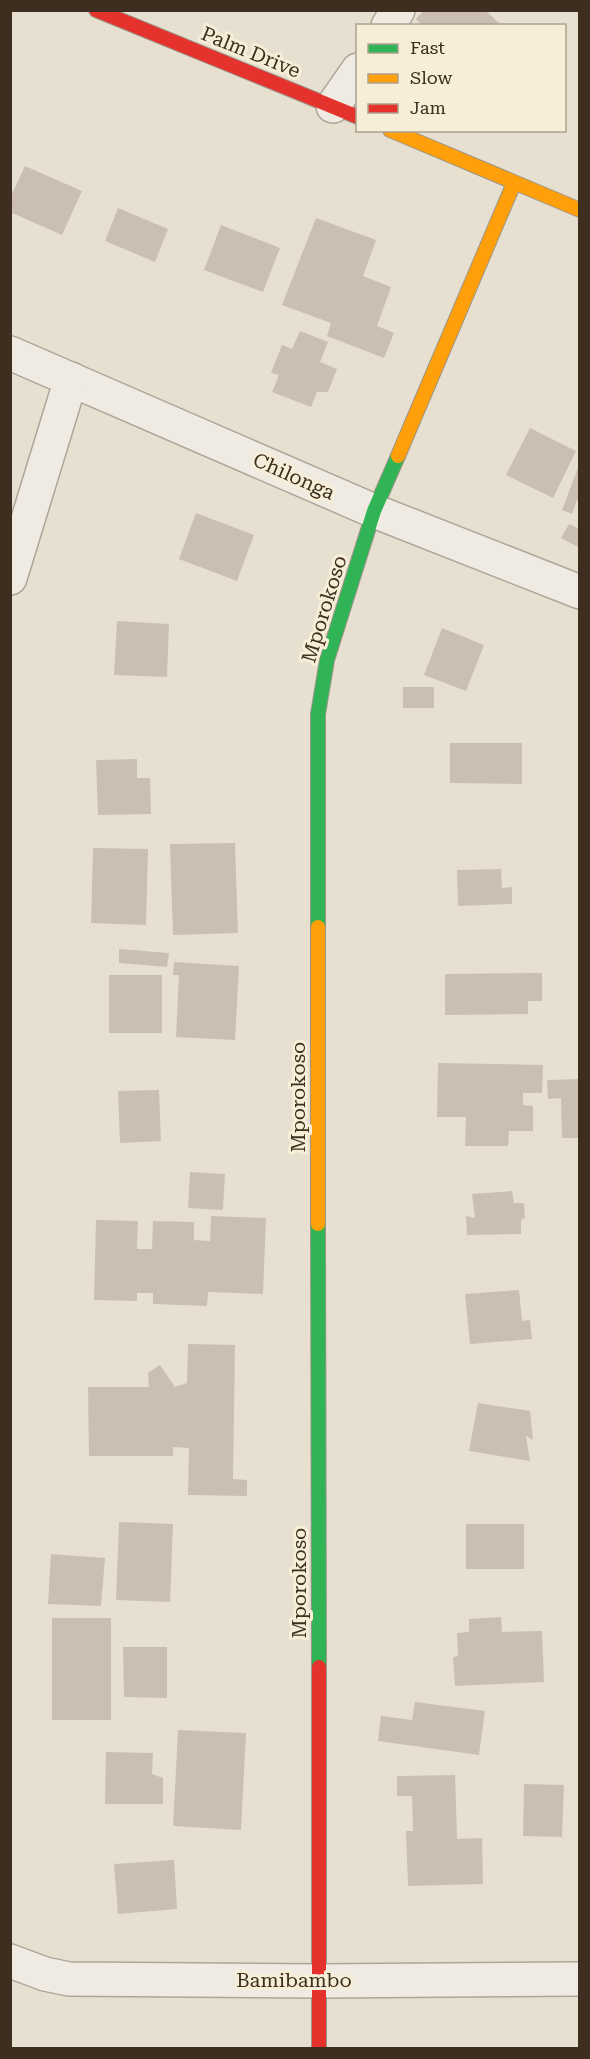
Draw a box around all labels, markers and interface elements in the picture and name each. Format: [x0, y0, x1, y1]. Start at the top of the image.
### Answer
street label: Palm Drive [198, 21, 304, 83]
legend [356, 24, 566, 132]
text: Fast [410, 37, 445, 58]
text: Slow [410, 67, 452, 88]
text: Jam [410, 97, 446, 118]
street label: Chilonga [249, 447, 339, 505]
street label: Mporokoso [296, 553, 352, 665]
street label: Mporokoso [286, 1042, 310, 1152]
street label: Mporokoso [287, 1528, 311, 1638]
street label: Bamibambo [236, 1968, 352, 1992]

